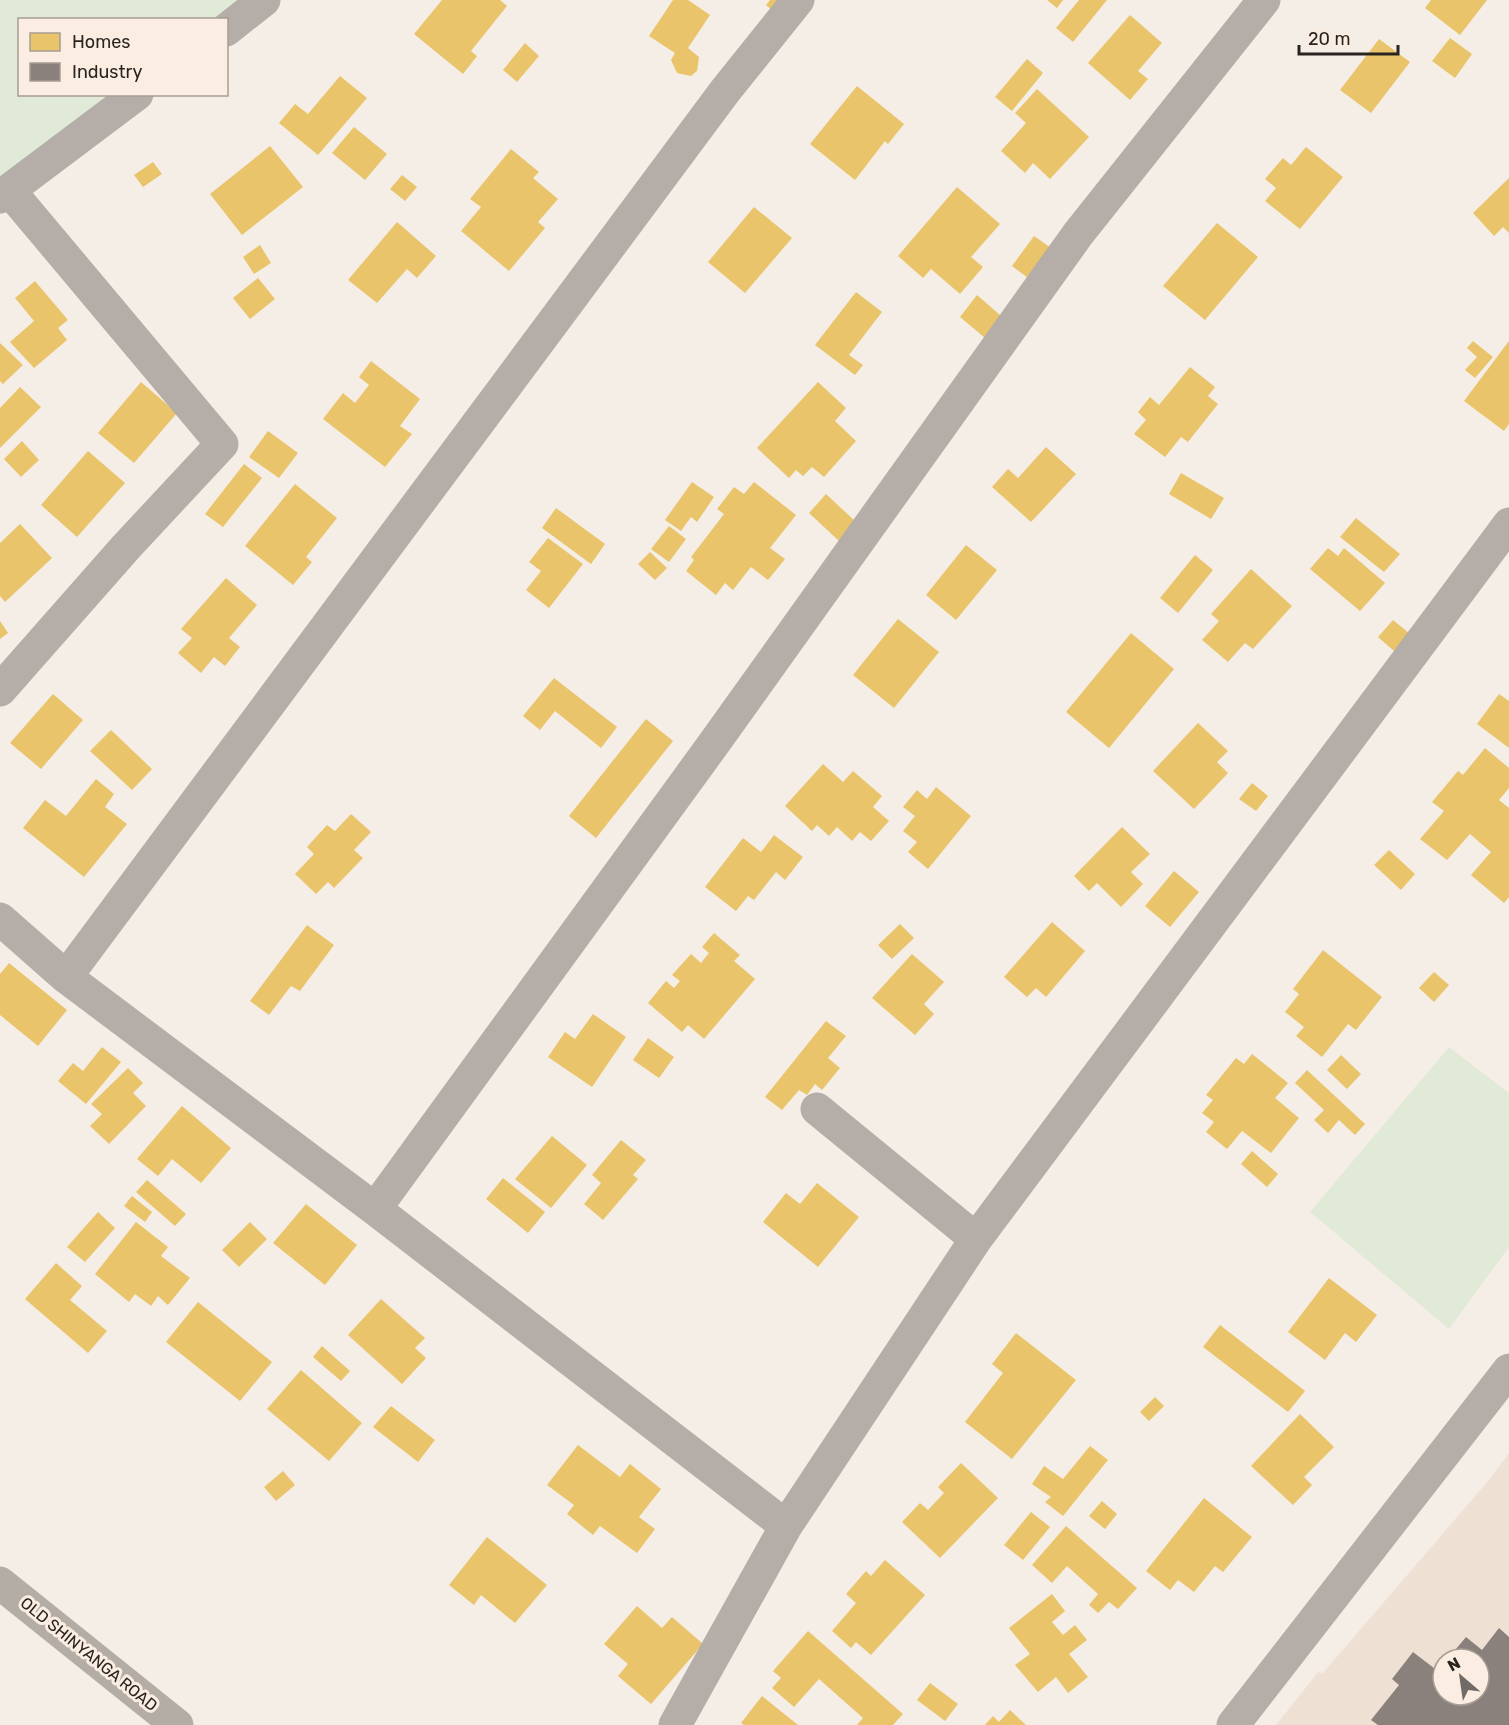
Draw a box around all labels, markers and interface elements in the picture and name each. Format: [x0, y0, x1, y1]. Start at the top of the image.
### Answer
legend [18, 18, 228, 96]
scale bar [1299, 18, 1398, 56]
text: 20 m [1308, 28, 1350, 50]
text: Homes [72, 31, 130, 53]
text: Industry [72, 61, 142, 83]
street label: OLD SHINYANGA ROAD [17, 1593, 161, 1715]
north arrow [1431, 1647, 1491, 1707]
text: N [1444, 1653, 1464, 1675]

